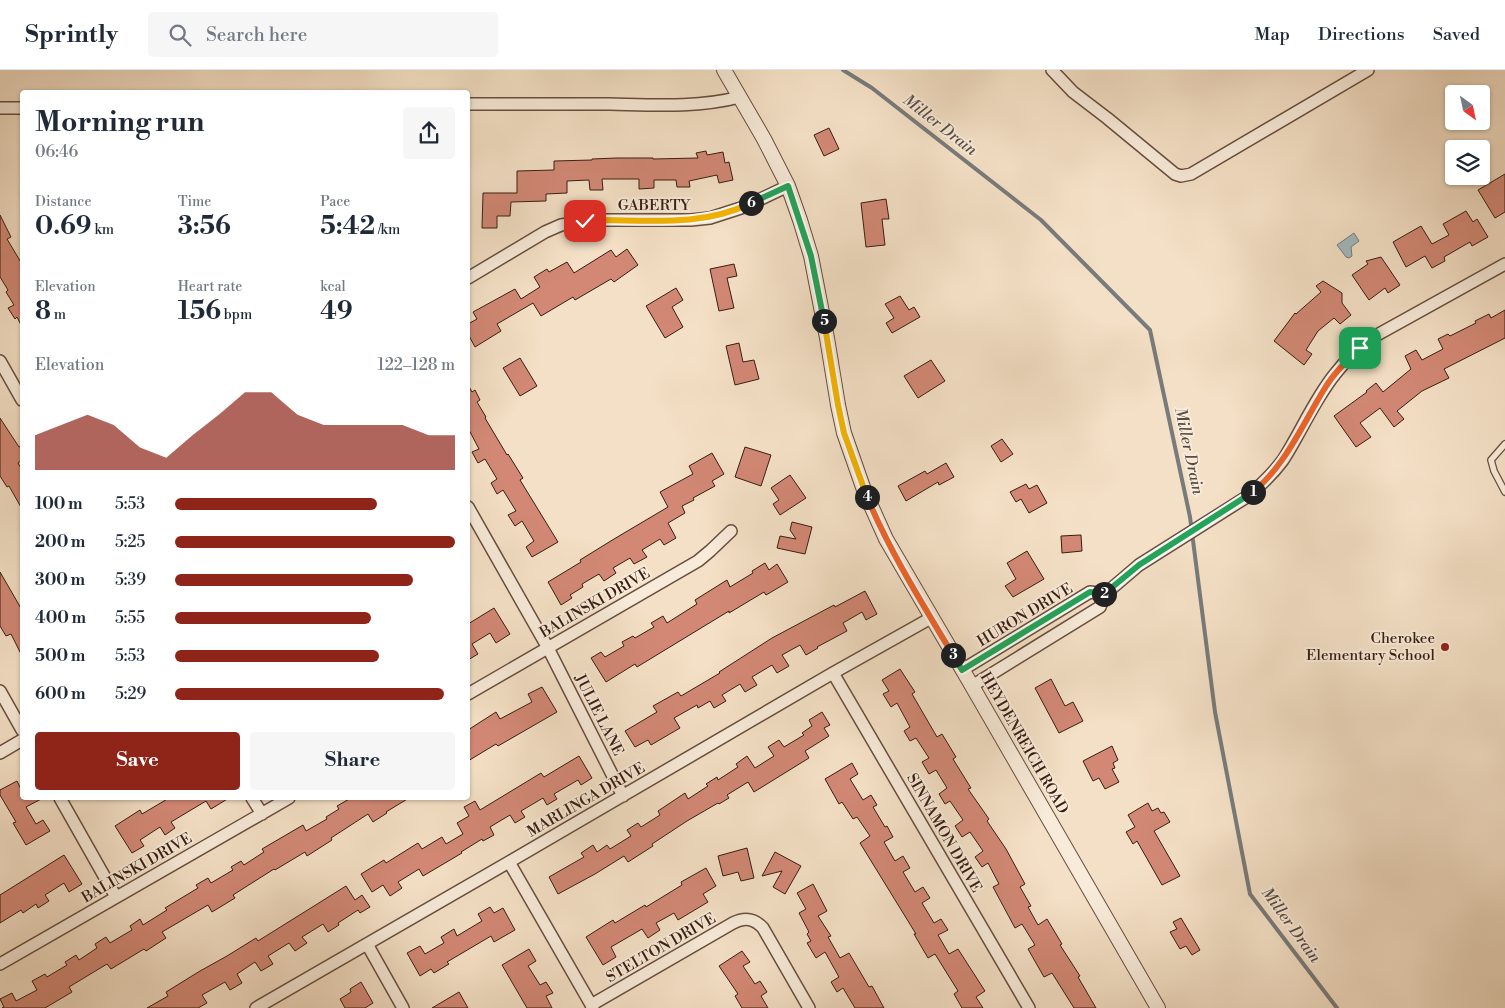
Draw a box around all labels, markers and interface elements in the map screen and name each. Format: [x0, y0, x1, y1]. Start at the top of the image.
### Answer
search box [148, 12, 498, 57]
text: Sprintly [25, 20, 118, 50]
icon: search [166, 21, 194, 49]
text: Search here [206, 23, 307, 47]
text: Map [1254, 23, 1290, 46]
text: Directions [1318, 23, 1405, 46]
text: Saved [1433, 23, 1480, 46]
north arrow [1445, 85, 1490, 130]
map controls [1445, 85, 1490, 185]
water label: Miller Drain [899, 90, 982, 161]
text: Morning run [35, 105, 204, 140]
button: share [403, 107, 455, 159]
button: layers [1445, 140, 1490, 185]
text: 06:46 [35, 142, 78, 162]
pin: 6 [738, 190, 764, 216]
text: Distance [35, 193, 92, 211]
text: Time [178, 193, 211, 211]
text: Pace [320, 193, 350, 211]
text: 6 [747, 194, 756, 212]
street label: GABERTY [618, 196, 691, 215]
pin [564, 200, 606, 242]
icon: check [571, 207, 599, 235]
text: 0.69 [35, 211, 92, 242]
text: 3:56 [178, 211, 231, 242]
text: 5:42 [320, 211, 375, 242]
text: km [92, 221, 114, 239]
text: /km [375, 221, 400, 239]
text: Elevation [35, 278, 96, 296]
text: Heart rate [178, 278, 242, 296]
text: kcal [320, 278, 346, 296]
text: 8 [35, 296, 51, 327]
text: 156 [178, 296, 221, 327]
text: 49 [320, 296, 353, 327]
text: m [51, 306, 66, 324]
text: bpm [221, 306, 252, 324]
pin: 5 [812, 308, 836, 334]
text: 5 [820, 312, 829, 330]
pin [1339, 327, 1381, 369]
icon: arrive [1346, 334, 1374, 362]
text: Elevation [35, 355, 104, 375]
text: 122–128 m [377, 355, 455, 375]
water label: Miller Drain [1170, 406, 1208, 497]
pin: 1 [1240, 480, 1266, 504]
text: 1 [1250, 483, 1257, 501]
pin: 4 [854, 484, 880, 510]
text: 4 [863, 488, 872, 506]
text: 100 m [35, 494, 83, 514]
text: 5:53 [115, 494, 145, 514]
text: 200 m [35, 532, 85, 552]
text: 5:25 [115, 532, 145, 552]
street label: BALINSKI DRIVE [536, 564, 654, 643]
text: 300 m [35, 570, 85, 590]
text: 5:39 [115, 570, 146, 590]
street label: HURON DRIVE [974, 579, 1076, 651]
pin: 2 [1092, 582, 1116, 606]
text: 2 [1100, 585, 1109, 603]
text: 400 m [35, 608, 86, 628]
text: 5:55 [115, 608, 145, 628]
place label: Cherokee Elementary School [1306, 629, 1436, 665]
marker: Cherokee Elementary School [1439, 641, 1451, 653]
pin: 3 [940, 642, 966, 668]
text: 500 m [35, 646, 85, 666]
text: 5:53 [115, 646, 145, 666]
text: 3 [949, 646, 958, 664]
street label: HEYDENREICH ROAD [976, 669, 1072, 817]
street label: JULIE LANE [570, 670, 628, 759]
text: 600 m [35, 684, 85, 704]
text: 5:29 [115, 684, 146, 704]
button: Save [35, 732, 240, 790]
button: Share [250, 732, 455, 790]
street label: MARLINGA DRIVE [524, 759, 648, 841]
street label: SINNAMON DRIVE [902, 770, 986, 896]
street label: BALINSKI DRIVE [78, 829, 196, 908]
water label: Miller Drain [1257, 883, 1326, 967]
street label: STELTON DRIVE [603, 909, 719, 987]

